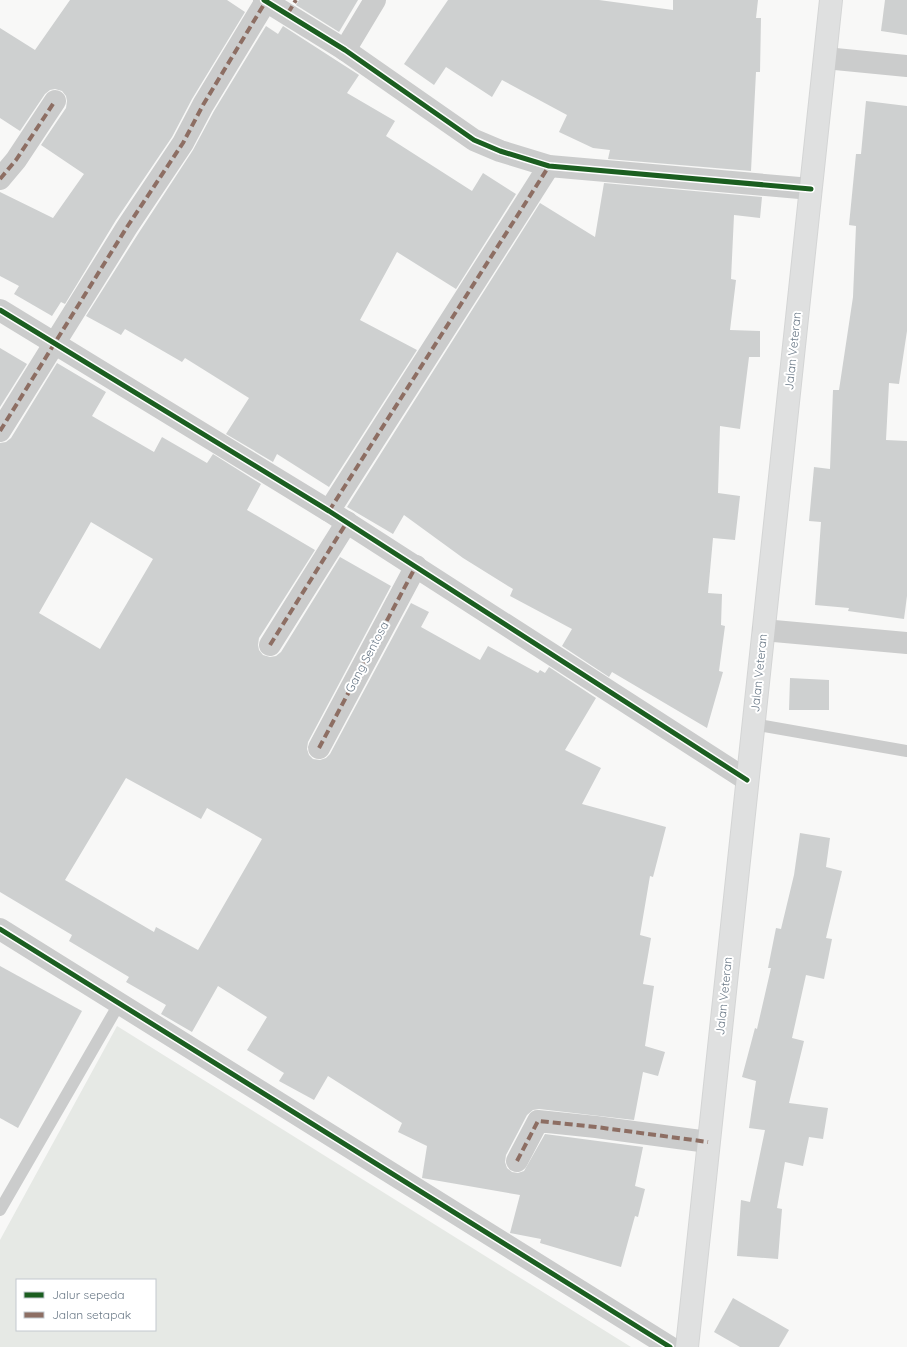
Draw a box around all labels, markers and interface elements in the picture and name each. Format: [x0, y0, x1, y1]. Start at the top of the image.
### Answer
street label: Jalan Veteran [781, 311, 804, 391]
street label: Gang Sentosa [342, 619, 392, 695]
street label: Jalan Veteran [747, 633, 770, 713]
street label: Jalan Veteran [712, 956, 735, 1036]
legend [16, 1279, 156, 1331]
text: Jalur sepeda [52, 1287, 125, 1302]
text: Jalan setapak [52, 1307, 131, 1322]

